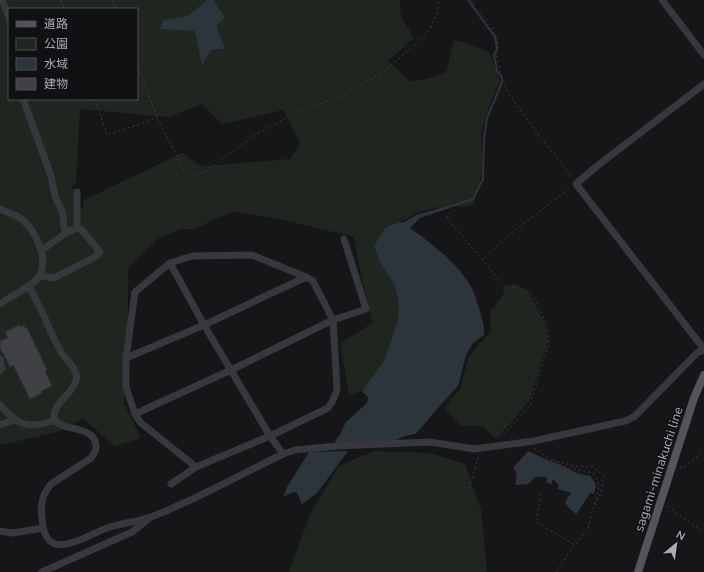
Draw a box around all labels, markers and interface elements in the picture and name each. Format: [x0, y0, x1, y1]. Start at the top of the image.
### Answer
legend [8, 8, 138, 100]
text: 道路 [44, 16, 68, 32]
text: 公園 [44, 36, 68, 52]
text: 水域 [44, 56, 68, 72]
text: 建物 [44, 76, 68, 92]
street label: sagami-minakuchi line [630, 404, 688, 534]
north arrow [656, 524, 696, 564]
text: N [673, 527, 688, 544]

